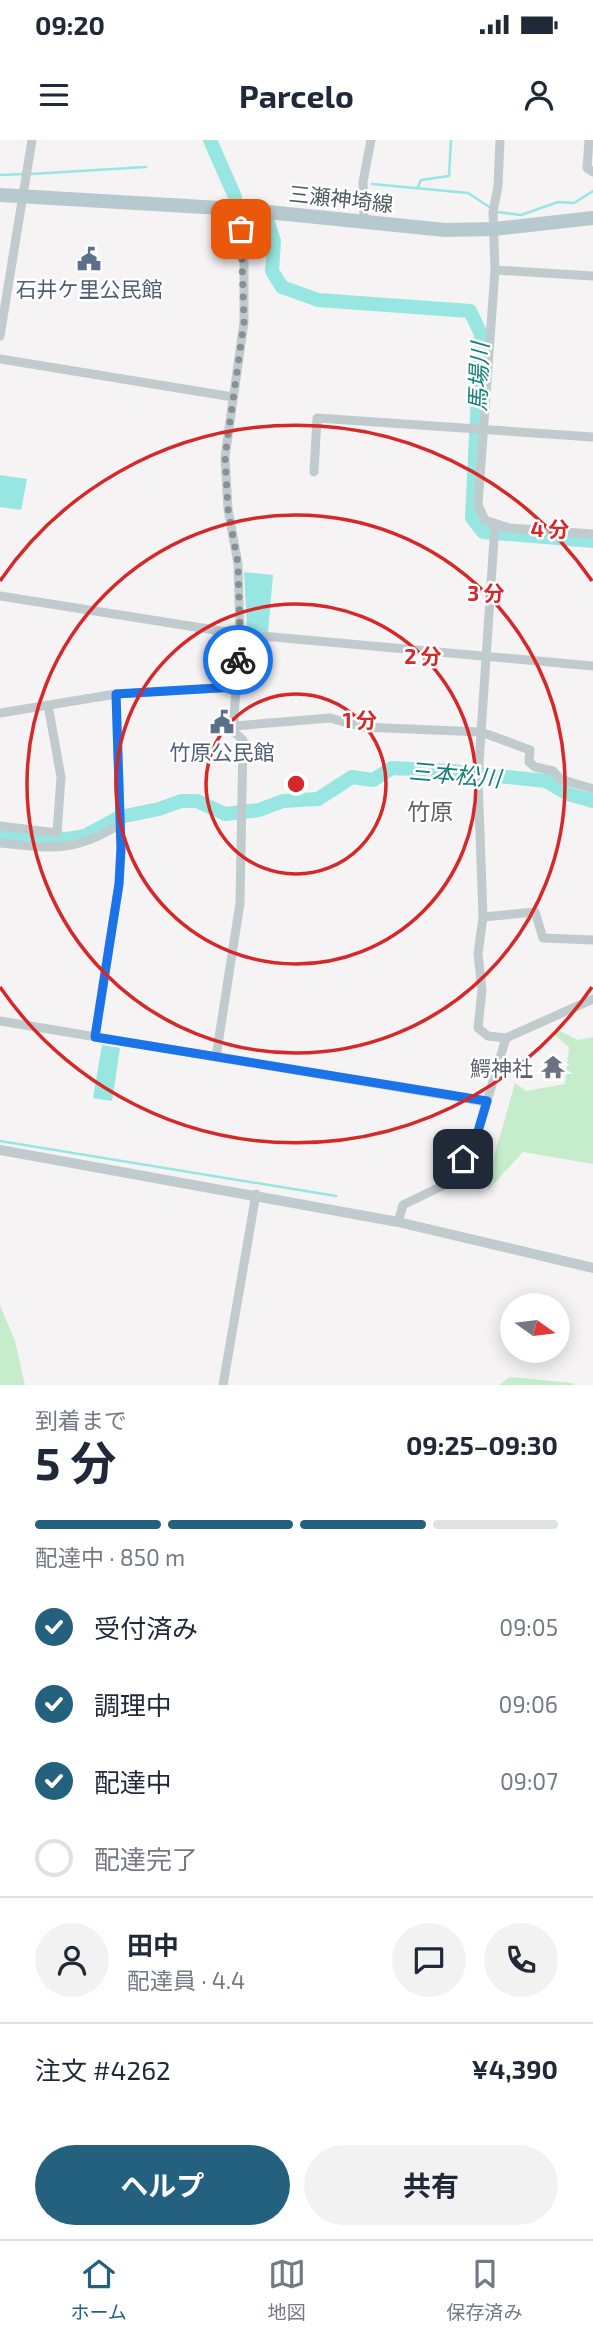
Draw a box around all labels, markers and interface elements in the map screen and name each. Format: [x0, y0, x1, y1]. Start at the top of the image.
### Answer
text: 09:20 [35, 9, 105, 40]
icon: menu [35, 76, 73, 114]
text: Parcelo [239, 76, 354, 114]
icon: person [520, 76, 558, 114]
street label: 三瀬神埼線 [287, 180, 395, 216]
pin [211, 199, 271, 259]
icon: bag [222, 210, 260, 248]
public building icon: 石井ケ里公民館 [75, 245, 103, 273]
place label: 石井ケ里公民館 [16, 276, 163, 301]
water label: 馬場川 [463, 339, 493, 412]
text: 4 分 [531, 516, 569, 541]
text: 3 分 [467, 580, 505, 605]
courier [203, 625, 273, 695]
icon: bike [219, 641, 257, 679]
text: 2 分 [404, 643, 442, 668]
text: 1 分 [343, 707, 377, 732]
public building icon: 竹原公民館 [208, 708, 236, 736]
place label: 竹原公民館 [170, 739, 275, 764]
water label: 三本松川 [408, 756, 505, 792]
centre of rings [284, 772, 308, 796]
district label: 竹原 [407, 797, 453, 825]
temple icon: 鰐神社 [539, 1053, 567, 1081]
place label: 鰐神社 [470, 1055, 533, 1080]
pin [433, 1129, 493, 1189]
icon: home [444, 1140, 482, 1178]
north arrow [500, 1293, 570, 1363]
map controls [500, 1293, 570, 1363]
text: 到着まで [35, 1406, 127, 1434]
text: 09:25–09:30 [406, 1429, 558, 1460]
text: 5 分 [35, 1434, 116, 1489]
text: 配達中 · 850 m [35, 1543, 185, 1571]
icon: check [35, 1608, 73, 1646]
text: 受付済み [94, 1612, 198, 1643]
text: 09:05 [499, 1613, 558, 1641]
icon: check [35, 1685, 73, 1723]
text: 調理中 [94, 1689, 172, 1720]
text: 09:06 [499, 1690, 558, 1718]
icon: check [35, 1762, 73, 1800]
text: 配達中 [94, 1766, 172, 1797]
text: 09:07 [500, 1767, 558, 1795]
text: 配達完了 [94, 1843, 198, 1874]
button: person [35, 1923, 109, 1997]
button: chat [392, 1923, 466, 1997]
button: phone [484, 1923, 558, 1997]
text: 田中 [127, 1929, 179, 1960]
text: 配達員 · 4.4 [127, 1966, 245, 1994]
text: ¥4,390 [471, 2053, 558, 2084]
text: 注文 #4262 [35, 2054, 171, 2085]
button: ヘルプ [35, 2145, 290, 2225]
button: 共有 [304, 2145, 558, 2225]
tab: ホーム [70, 2255, 127, 2324]
tab: 地図 [268, 2255, 306, 2324]
tab: 保存済み [447, 2255, 523, 2324]

